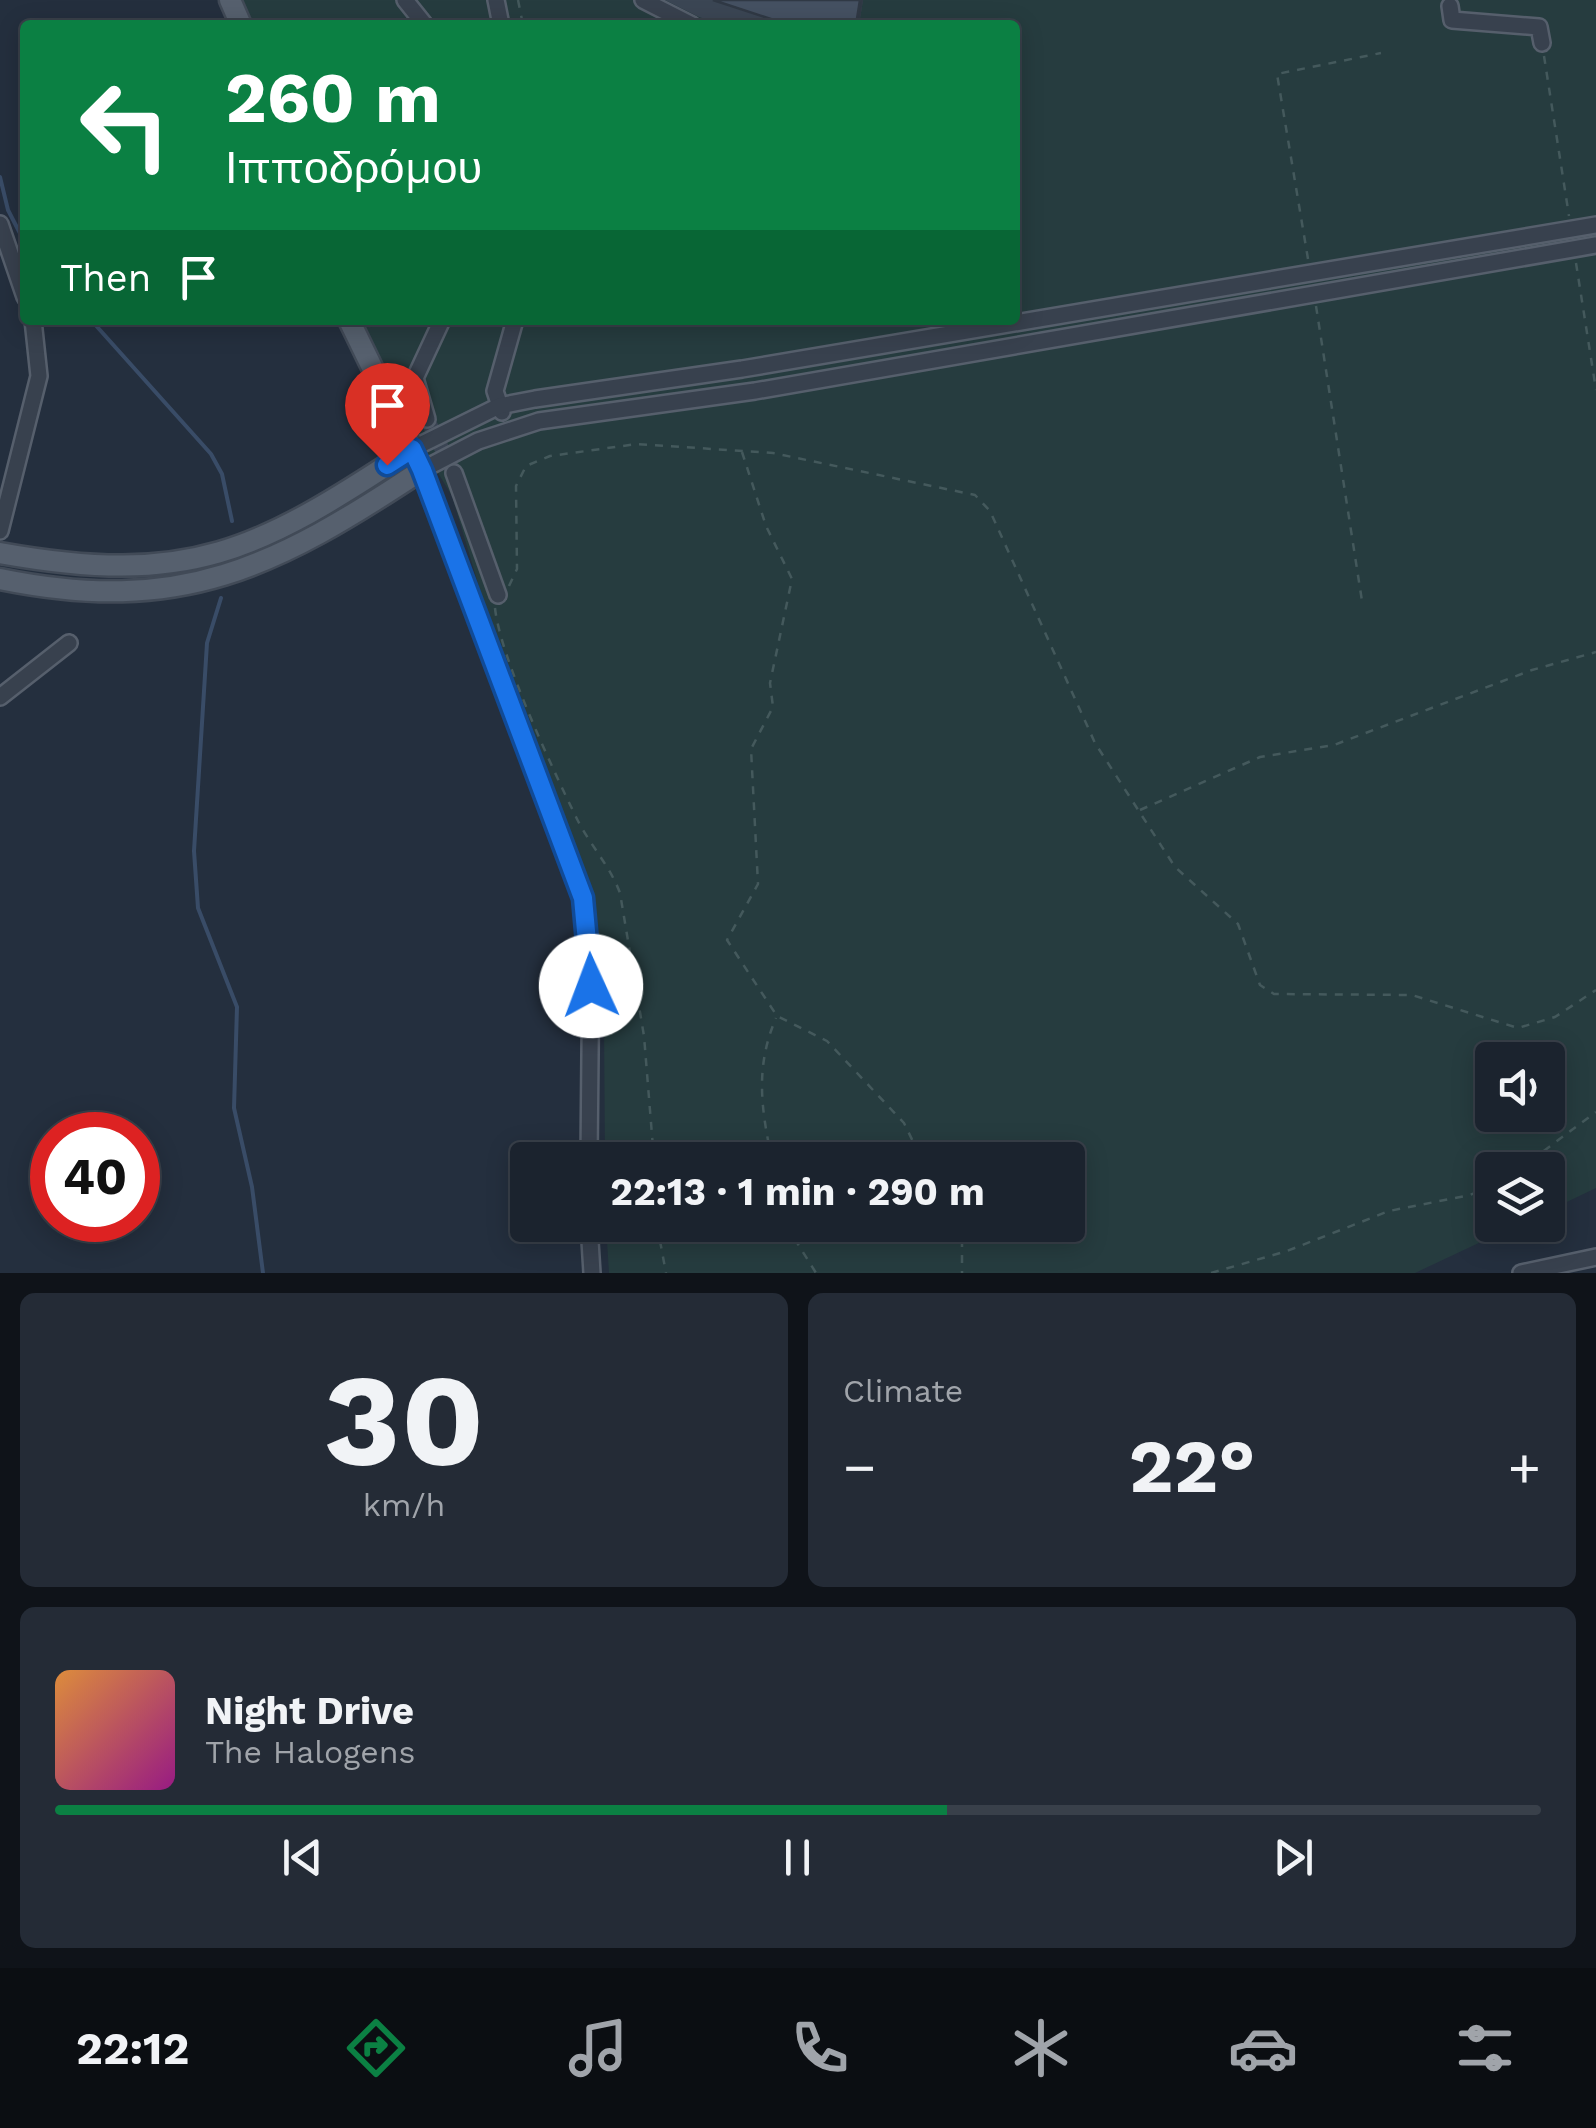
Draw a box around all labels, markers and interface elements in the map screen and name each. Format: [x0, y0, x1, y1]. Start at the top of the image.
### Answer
text: 260 m [225, 57, 441, 139]
icon: left [60, 60, 190, 190]
text: Ιπποδρόμου [225, 141, 482, 194]
icon: arrive [171, 250, 226, 305]
text: Then [60, 256, 151, 300]
pin [345, 363, 430, 466]
icon: arrive [360, 378, 415, 433]
position arrow [539, 934, 643, 1038]
map controls [1475, 1042, 1565, 1242]
button: sound [1475, 1042, 1565, 1132]
speed limit sign: 40 [30, 1112, 160, 1242]
button: layers [1475, 1152, 1565, 1242]
text: 22:13 · 1 min · 290 m [610, 1170, 985, 1214]
text: 30 [324, 1344, 484, 1497]
text: Climate [843, 1372, 963, 1410]
text: 22° [1129, 1422, 1255, 1510]
text: − [843, 1435, 876, 1499]
text: + [1508, 1435, 1541, 1499]
text: km/h [363, 1486, 445, 1524]
text: Night Drive [205, 1689, 414, 1733]
text: The Halogens [205, 1733, 415, 1771]
icon: previous [275, 1830, 330, 1885]
icon: pause [770, 1830, 825, 1885]
icon: next [1266, 1830, 1321, 1885]
icon: directions [341, 2013, 411, 2083]
icon: music [563, 2013, 633, 2083]
icon: phone [785, 2013, 855, 2083]
icon: climate [1006, 2013, 1076, 2083]
icon: car [1228, 2013, 1298, 2083]
icon: filters [1450, 2013, 1520, 2083]
text: 22:12 [76, 2022, 189, 2075]

